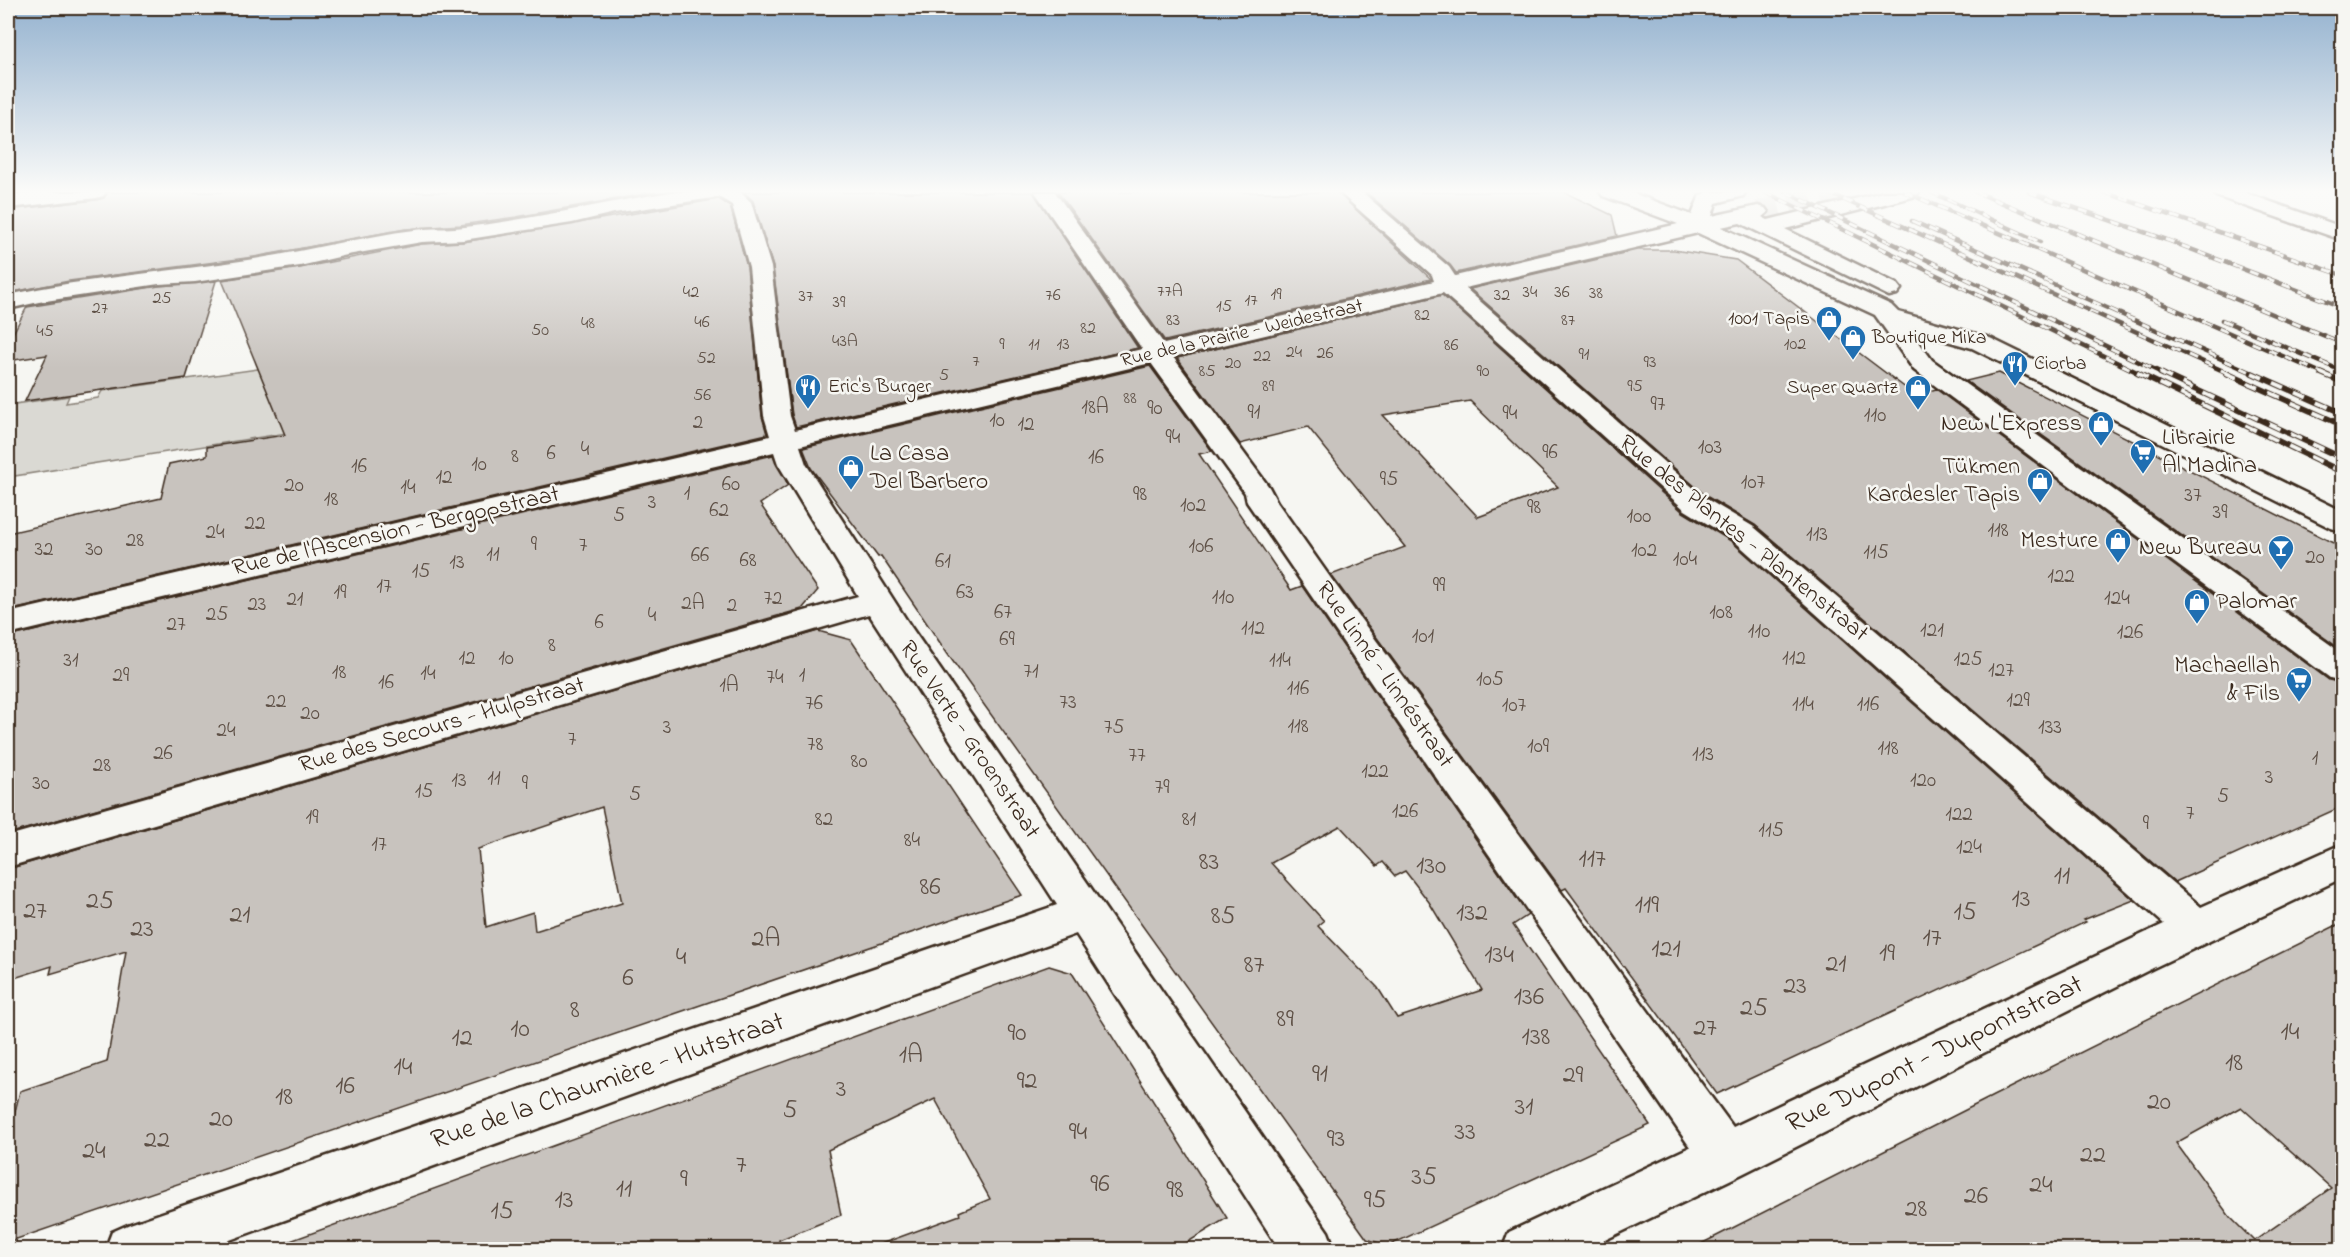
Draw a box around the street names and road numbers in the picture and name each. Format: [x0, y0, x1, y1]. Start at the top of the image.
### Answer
street label: Rue de la Prairie - Weidestraat [1118, 292, 1366, 376]
street label: Rue des Plantes - Plantenstraat [1610, 427, 1876, 651]
street label: Rue de l'Ascension - Bergopstraat [229, 477, 563, 587]
street label: Rue Linné - Linnéstraat [1306, 574, 1462, 776]
street label: Rue Verte - Groenstraat [890, 634, 1048, 846]
street label: Rue des Secours - Hulpstraat [295, 668, 589, 784]
street label: Rue Dupont - Dupontstraat [1779, 965, 2091, 1145]
street label: Rue de la Chaumière - Hutstraat [426, 1002, 790, 1162]

